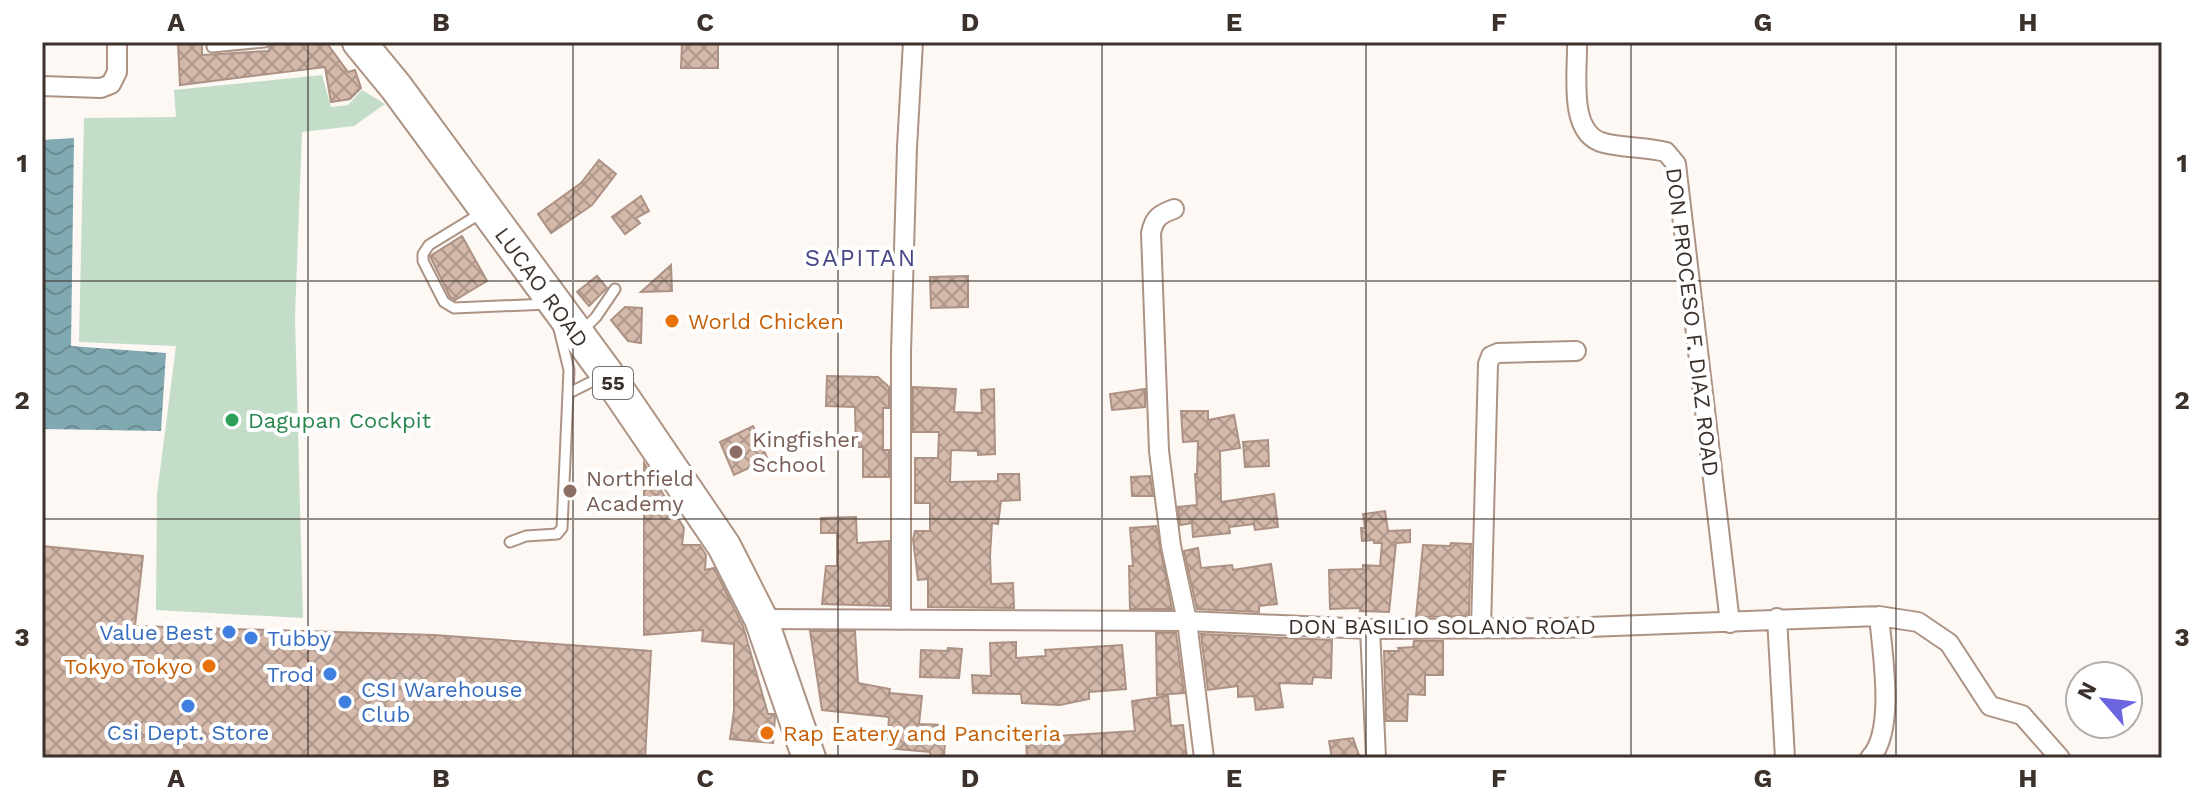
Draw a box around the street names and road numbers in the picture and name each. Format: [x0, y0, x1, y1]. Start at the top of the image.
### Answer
street label: DON PROCESO F. DIAZ ROAD [1661, 166, 1724, 478]
street label: LUCAO ROAD [490, 222, 594, 352]
road number: 55 [593, 367, 633, 399]
street label: DON BASILIO SOLANO ROAD [1288, 614, 1596, 639]

